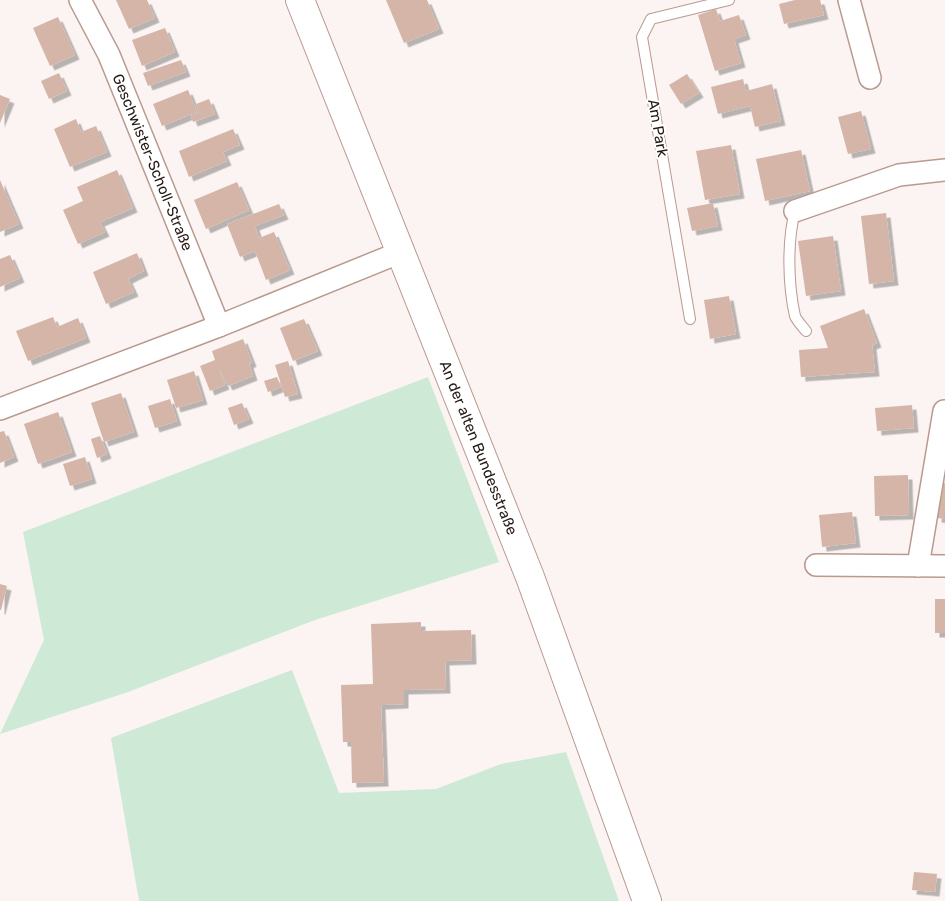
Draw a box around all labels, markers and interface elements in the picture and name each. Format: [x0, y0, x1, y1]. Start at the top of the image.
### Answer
street label: Geschwister-Scholl-Straße [109, 71, 197, 253]
street label: Am Park [644, 98, 672, 159]
street label: An der alten Bundesstraße [436, 358, 521, 537]

